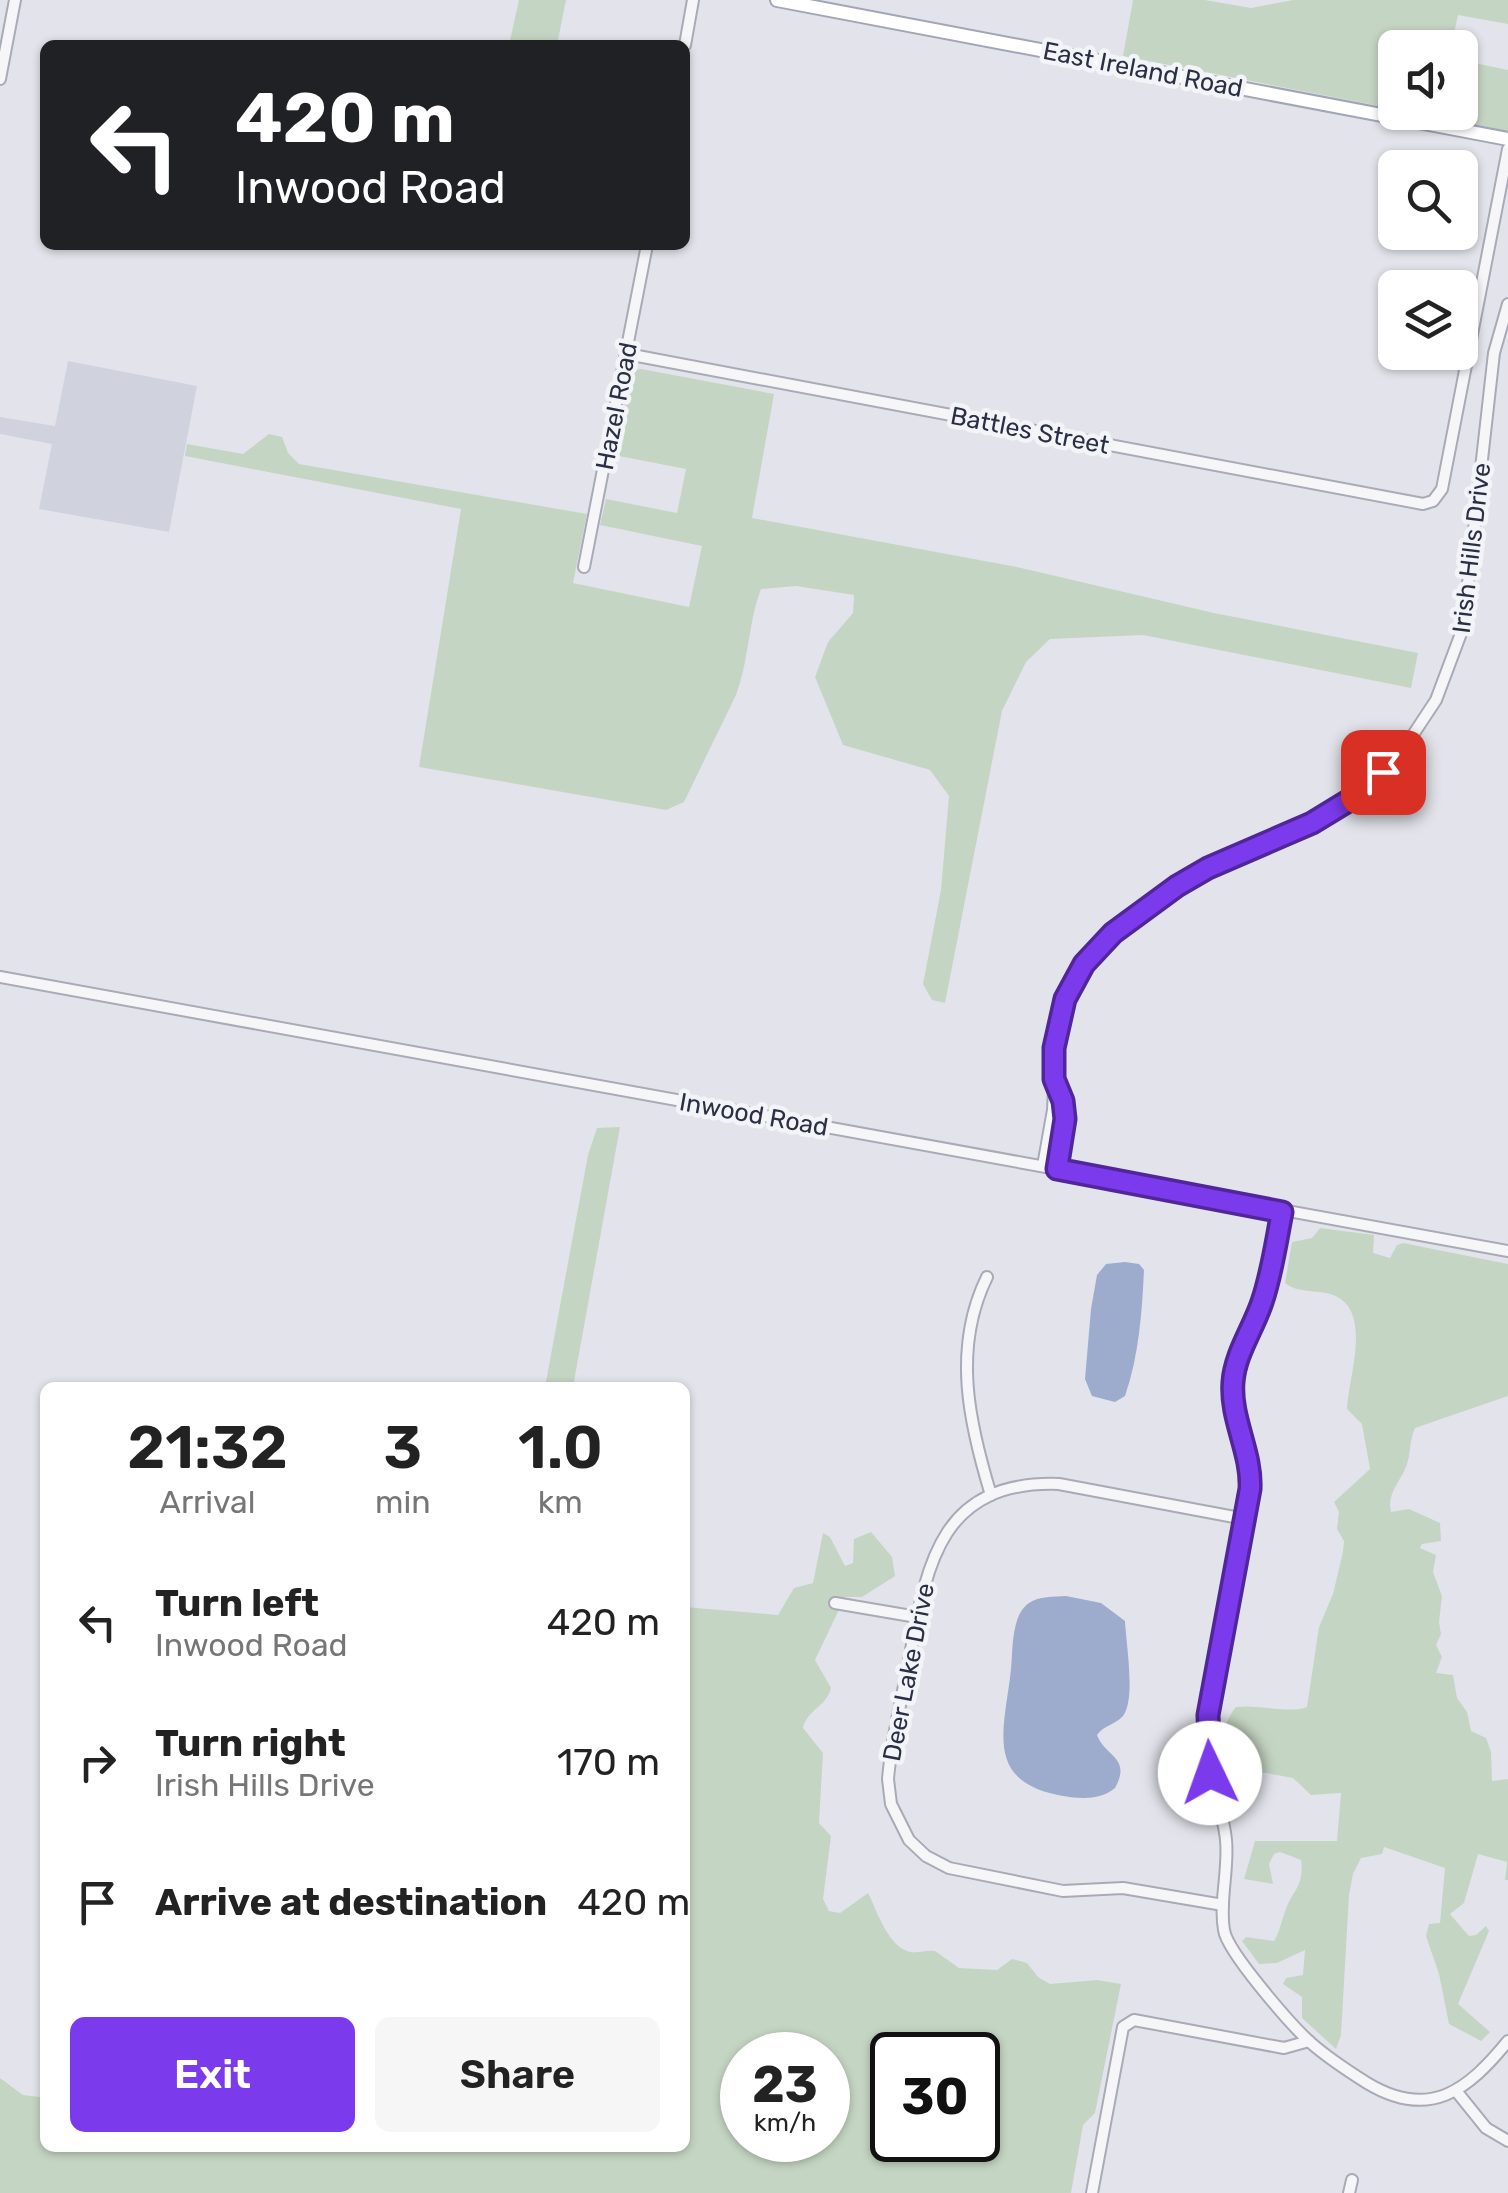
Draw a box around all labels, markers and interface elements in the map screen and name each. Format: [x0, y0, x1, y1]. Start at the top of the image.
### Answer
map controls [1378, 30, 1478, 370]
button: sound [1378, 30, 1478, 130]
street label: East Ireland Road [1041, 36, 1245, 103]
text: 420 m [235, 77, 455, 160]
icon: left [70, 80, 200, 210]
button: search [1378, 150, 1478, 250]
text: Inwood Road [235, 161, 506, 214]
button: layers [1378, 270, 1478, 370]
street label: Hazel Road [590, 340, 643, 473]
street label: Battles Street [948, 401, 1112, 460]
street label: Irish Hills Drive [1447, 461, 1496, 635]
pin [1341, 730, 1426, 815]
icon: arrive [1356, 745, 1411, 800]
street label: Inwood Road [677, 1087, 831, 1142]
text: 21:32 [127, 1412, 288, 1483]
text: 3 [383, 1412, 422, 1483]
text: 1.0 [518, 1412, 603, 1483]
text: Arrival [159, 1483, 256, 1521]
text: min [375, 1483, 431, 1521]
text: km [538, 1483, 583, 1521]
text: Turn left [155, 1580, 319, 1626]
street label: Deer Lake Drive [877, 1581, 940, 1764]
icon: left [70, 1595, 125, 1650]
text: 420 m [547, 1599, 660, 1645]
text: Inwood Road [155, 1626, 348, 1664]
text: Turn right [155, 1720, 346, 1766]
position arrow [1158, 1721, 1262, 1825]
icon: right [70, 1735, 125, 1790]
text: 170 m [557, 1739, 660, 1785]
text: Irish Hills Drive [155, 1766, 375, 1804]
icon: arrive [70, 1875, 125, 1930]
text: Arrive at destination [155, 1879, 547, 1925]
text: 420 m [577, 1879, 690, 1925]
button: Exit [70, 2017, 355, 2132]
button: Share [375, 2017, 660, 2132]
speed limit sign: 30 [870, 2032, 1000, 2162]
text: 23 [752, 2055, 818, 2115]
text: km/h [754, 2108, 816, 2137]

